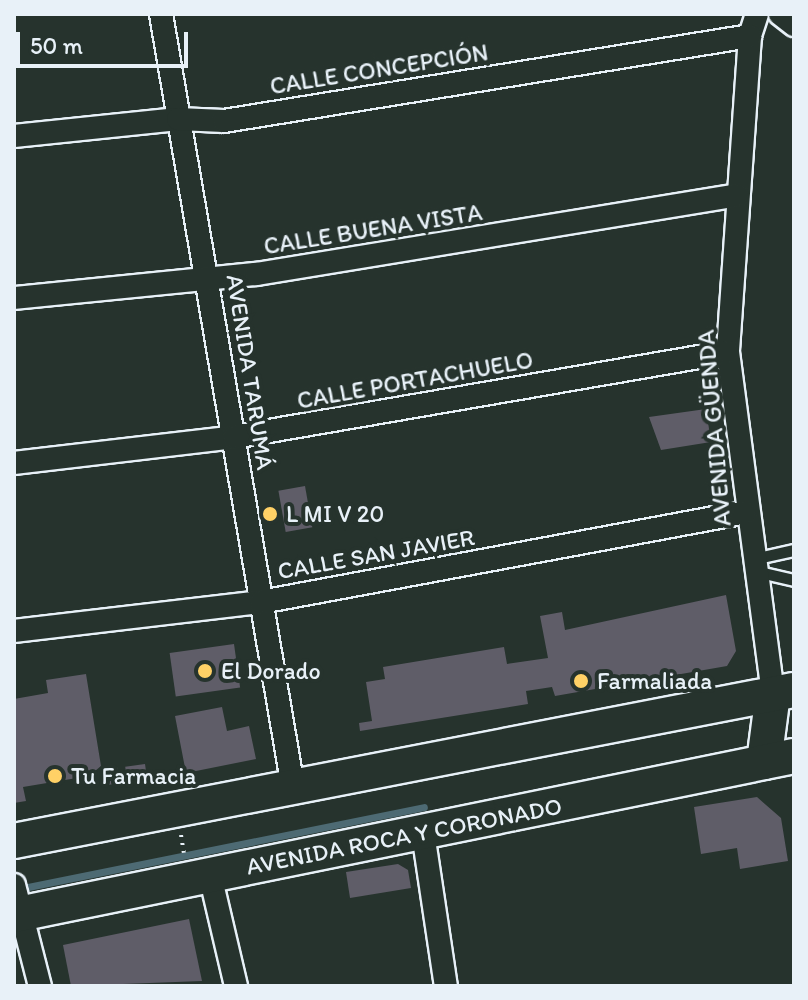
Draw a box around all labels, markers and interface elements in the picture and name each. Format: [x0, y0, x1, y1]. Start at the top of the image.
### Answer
scale bar [20, 16, 192, 66]
text: 50 m [30, 31, 83, 60]
street label: CALLE CONCEPCIÓN [266, 37, 492, 101]
street label: CALLE BUENA VISTA [262, 197, 484, 261]
street label: AVENIDA TARUMÁ [220, 273, 280, 471]
street label: AVENIDA GÜENDA [691, 329, 737, 527]
street label: CALLE PORTACHUELO [295, 345, 535, 415]
place label: L MI V 20 [286, 500, 384, 528]
marker: L MI V 20 [261, 505, 279, 523]
street label: CALLE SAN JAVIER [275, 523, 477, 585]
place label: El Dorado [221, 657, 321, 685]
marker: El Dorado [196, 662, 214, 680]
place label: Farmaliada [597, 667, 712, 695]
marker: Farmaliada [572, 672, 590, 690]
place label: Tu Farmacia [71, 762, 196, 790]
marker: Tu Farmacia [46, 767, 64, 785]
street label: AVENIDA ROCA Y CORONADO [244, 791, 564, 881]

